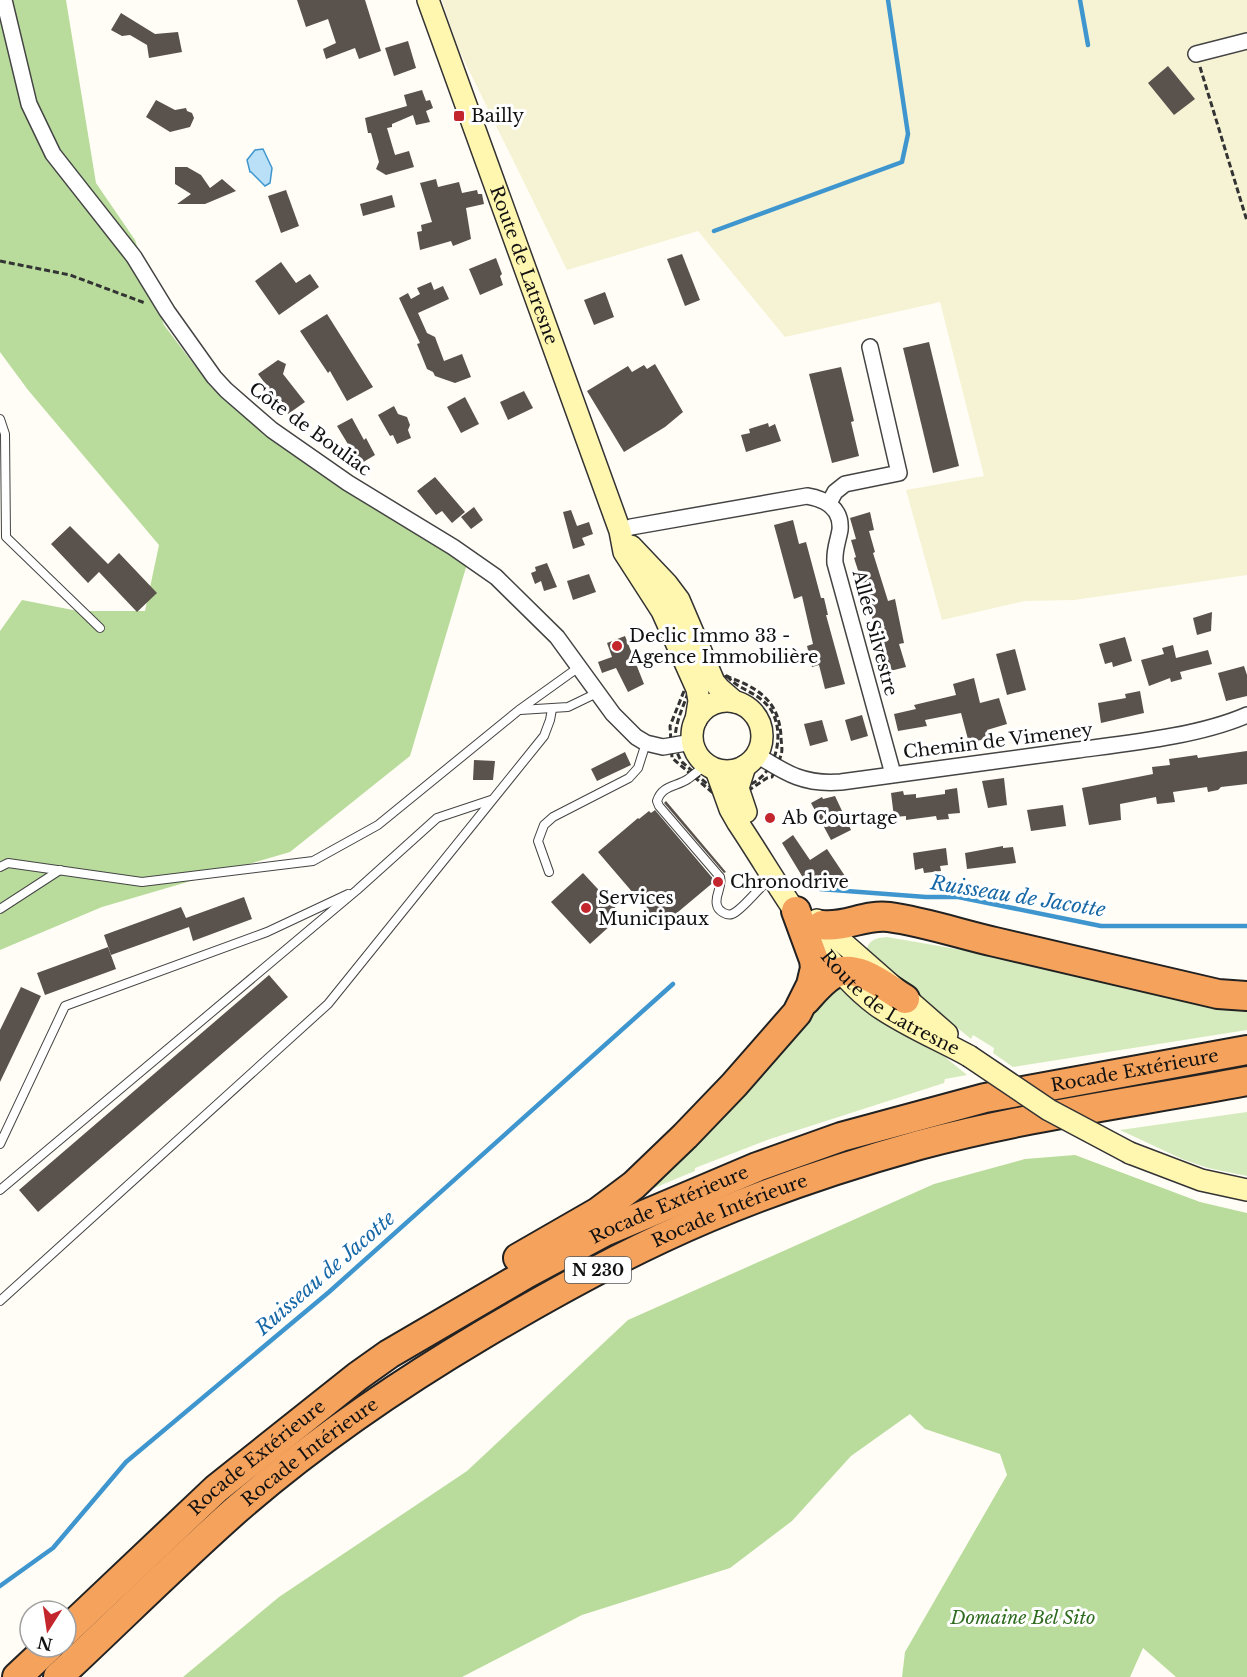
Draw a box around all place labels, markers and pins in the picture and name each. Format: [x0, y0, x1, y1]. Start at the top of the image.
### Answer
place label: Bailly [471, 105, 525, 127]
marker: Bailly [452, 109, 466, 123]
place label: Declic Immo 33 - Agence Immobilière [628, 625, 818, 668]
marker: Declic Immo 33 - Agence Immobilière [610, 639, 624, 653]
place label: Ab Courtage [781, 807, 897, 829]
marker: Ab Courtage [763, 811, 777, 825]
place label: Chronodrive [730, 871, 849, 893]
marker: Chronodrive [711, 875, 725, 889]
place label: Services Municipaux [598, 887, 709, 930]
marker: Services Municipaux [579, 901, 593, 915]

